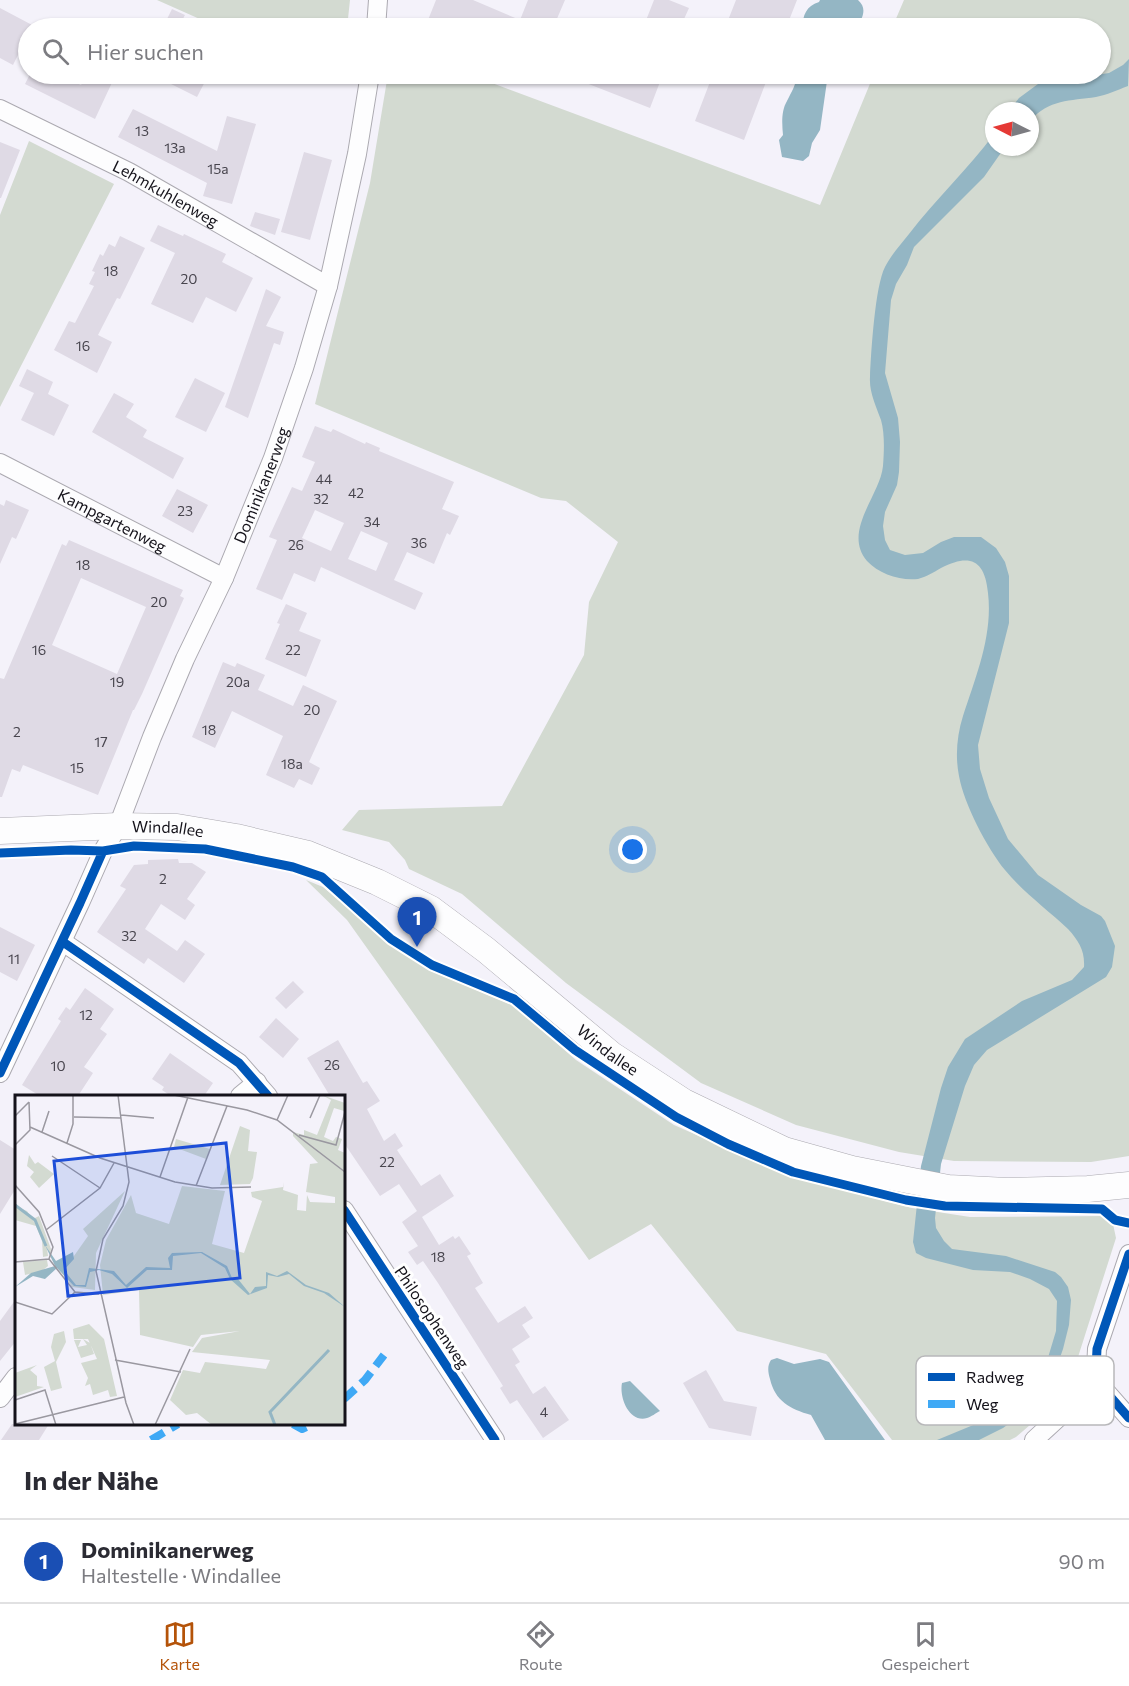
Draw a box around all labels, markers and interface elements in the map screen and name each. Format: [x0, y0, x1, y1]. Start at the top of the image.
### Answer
search box [18, 18, 1111, 84]
icon: search [39, 35, 72, 68]
text: Hier suchen [87, 38, 204, 65]
north arrow [985, 102, 1039, 156]
house number: 13 [135, 122, 149, 139]
house number: 13a [164, 139, 186, 156]
street label: Lehmkuhlenweg [110, 156, 223, 231]
house number: 15a [207, 160, 229, 177]
house number: 18 [104, 262, 118, 279]
house number: 20 [181, 270, 197, 287]
house number: 16 [76, 337, 90, 354]
street label: Dominikanerweg [229, 424, 292, 546]
house number: 44 [316, 470, 333, 487]
street label: Kampgartenweg [55, 484, 170, 556]
house number: 42 [348, 484, 364, 501]
house number: 32 [313, 490, 329, 507]
house number: 23 [177, 502, 193, 519]
house number: 34 [364, 513, 381, 530]
house number: 36 [411, 534, 427, 551]
house number: 26 [288, 536, 304, 553]
house number: 18 [76, 556, 90, 573]
house number: 20 [151, 593, 167, 610]
house number: 16 [32, 641, 46, 658]
house number: 22 [285, 641, 301, 658]
house number: 19 [110, 673, 124, 690]
house number: 20a [226, 673, 250, 690]
house number: 20 [304, 701, 320, 718]
house number: 18 [202, 721, 216, 738]
house number: 2 [13, 723, 21, 740]
house number: 17 [94, 733, 108, 750]
house number: 18a [281, 755, 303, 772]
house number: 15 [70, 759, 84, 776]
street label: Windallee [132, 816, 205, 840]
your location [618, 835, 647, 864]
house number: 2 [159, 870, 167, 887]
pin: 1 [398, 898, 436, 947]
house number: 32 [121, 927, 137, 944]
house number: 11 [8, 950, 20, 967]
house number: 12 [79, 1006, 93, 1023]
street label: Windallee [574, 1020, 642, 1079]
house number: 26 [324, 1056, 340, 1073]
house number: 10 [50, 1057, 66, 1074]
inset map [15, 1095, 345, 1425]
house number: 22 [379, 1153, 395, 1170]
house number: 18 [431, 1248, 445, 1265]
street label: Philosophenweg [391, 1262, 474, 1372]
legend [916, 1356, 1114, 1425]
text: Radweg [966, 1367, 1024, 1386]
text: Weg [966, 1394, 999, 1413]
house number: 4 [540, 1403, 549, 1420]
text: In der Nähe [24, 1464, 159, 1495]
text: Dominikanerweg [81, 1536, 254, 1563]
text: 1 [39, 1549, 48, 1573]
text: 90 m [1059, 1549, 1105, 1573]
text: Haltestelle · Windallee [81, 1563, 281, 1587]
tab: Karte [160, 1618, 200, 1673]
tab: Route [519, 1618, 563, 1673]
tab: Gespeichert [882, 1618, 969, 1673]

